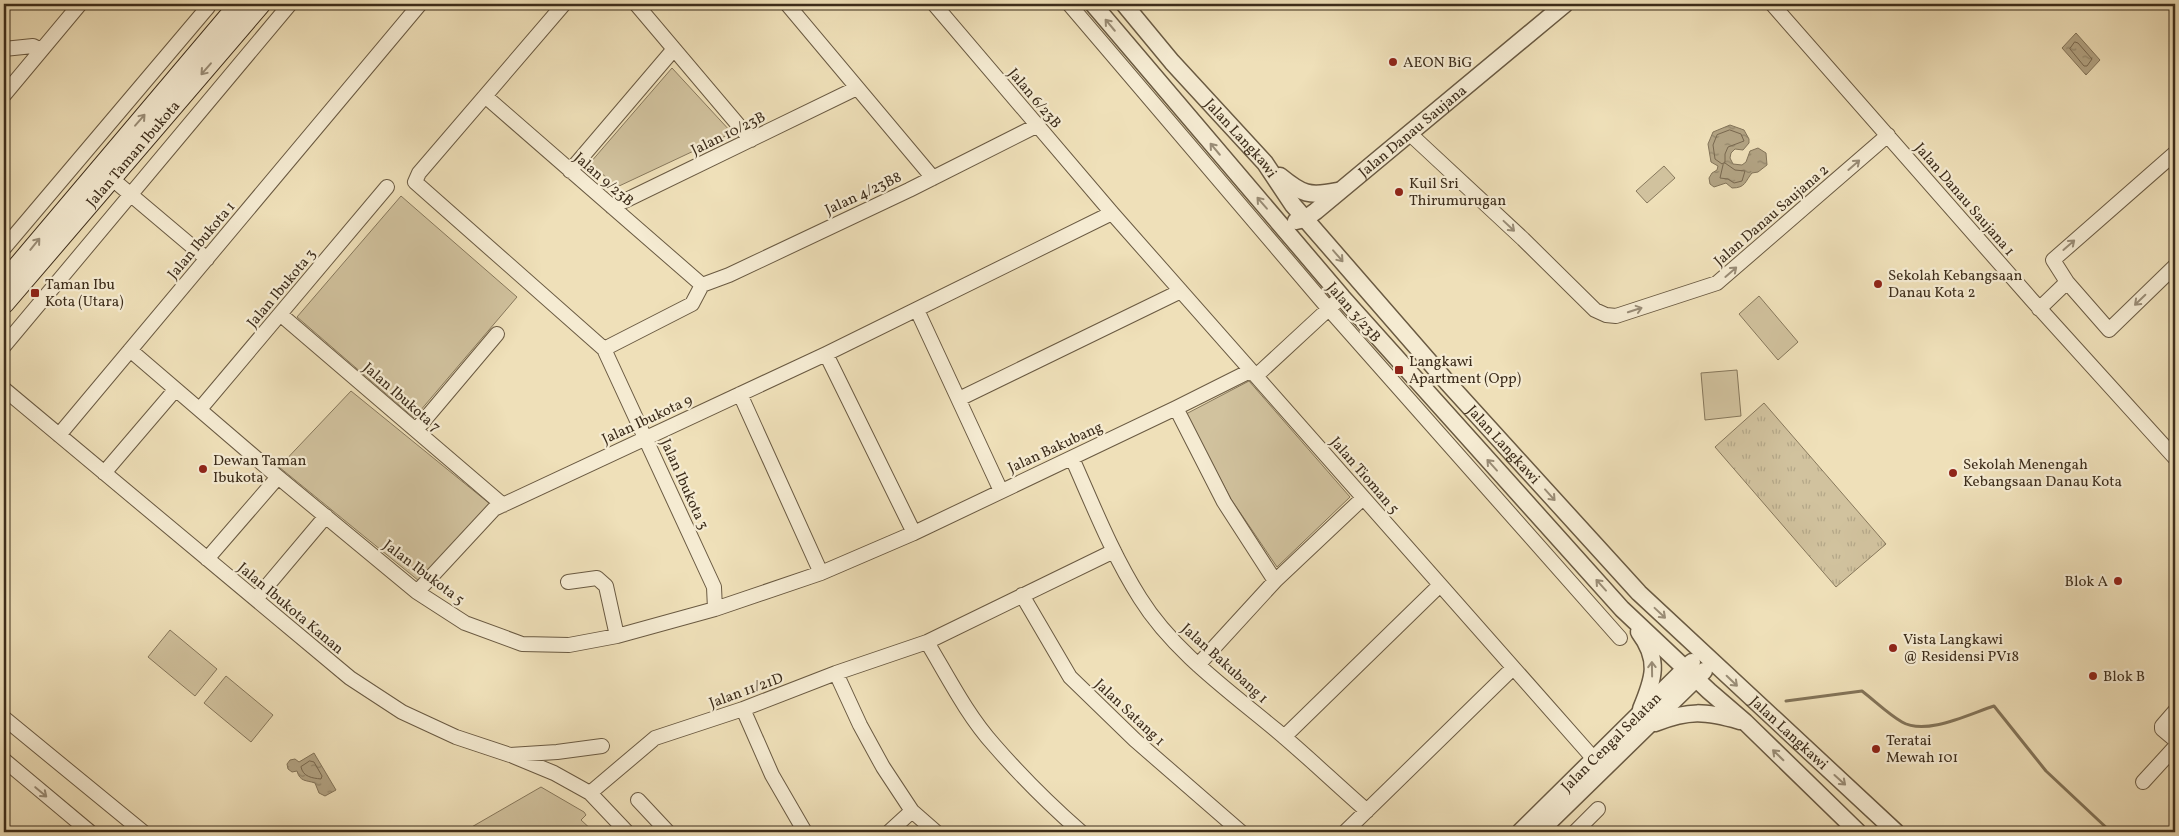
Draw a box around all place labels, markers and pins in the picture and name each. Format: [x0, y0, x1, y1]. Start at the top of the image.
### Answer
place label: AEON BiG [1403, 53, 1473, 74]
marker: AEON BiG [1387, 56, 1399, 68]
place label: Kuil Sri Thirumurugan [1409, 174, 1506, 212]
marker: Kuil Sri Thirumurugan [1393, 186, 1405, 198]
place label: Sekolah Kebangsaan Danau Kota 2 [1888, 266, 2022, 304]
place label: Taman Ibu Kota (Utara) [45, 275, 124, 313]
marker: Sekolah Kebangsaan Danau Kota 2 [1872, 278, 1884, 290]
marker: Taman Ibu Kota (Utara) [29, 287, 41, 299]
place label: Langkawi Apartment (Opp) [1409, 352, 1521, 390]
marker: Langkawi Apartment (Opp) [1393, 364, 1405, 376]
place label: Dewan Taman Ibukota [213, 451, 307, 489]
place label: Sekolah Menengah Kebangsaan Danau Kota [1963, 455, 2122, 493]
marker: Dewan Taman Ibukota [197, 463, 209, 475]
marker: Sekolah Menengah Kebangsaan Danau Kota [1947, 467, 1959, 479]
place label: Blok A [2065, 572, 2108, 593]
marker: Blok A [2112, 575, 2124, 587]
place label: Vista Langkawi @ Residensi PV18 [1903, 630, 2019, 668]
marker: Vista Langkawi @ Residensi PV18 [1887, 642, 1899, 654]
place label: Blok B [2103, 667, 2145, 688]
marker: Blok B [2087, 670, 2099, 682]
place label: Teratai Mewah 101 [1886, 731, 1958, 769]
marker: Teratai Mewah 101 [1870, 743, 1882, 755]

